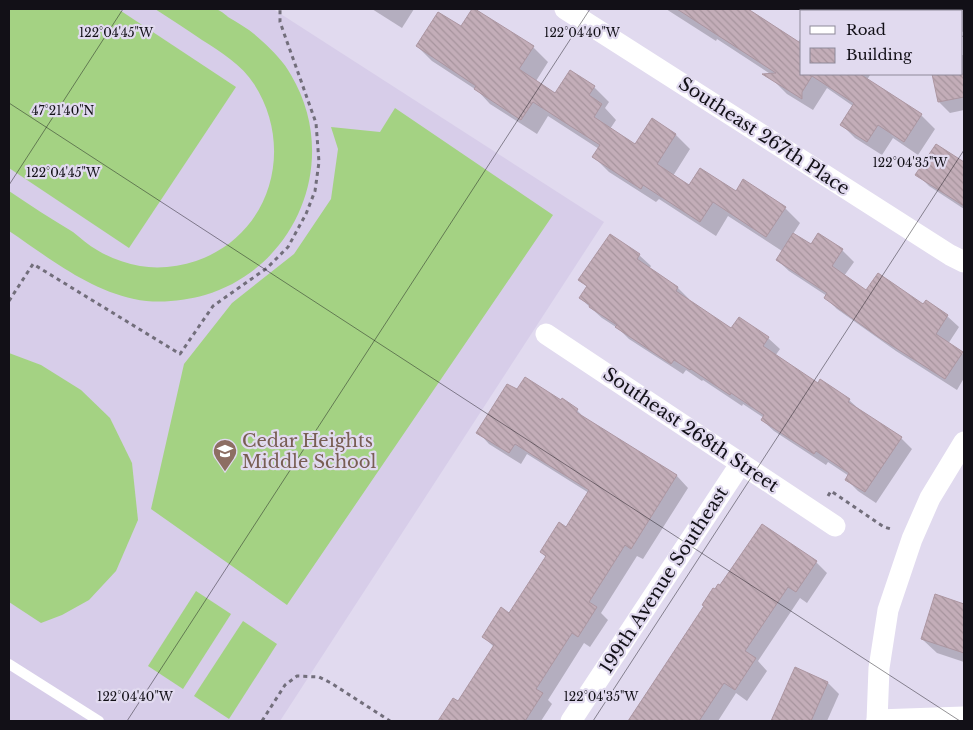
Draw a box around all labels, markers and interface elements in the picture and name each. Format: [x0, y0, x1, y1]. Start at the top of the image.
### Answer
legend [800, 10, 963, 75]
text: Road [846, 20, 886, 39]
text: 122°04'45"W [79, 25, 154, 40]
text: 122°04'40"W [544, 25, 621, 40]
text: Building [846, 45, 913, 64]
street label: Southeast 267th Place [674, 73, 854, 199]
text: 47°21'40"N [32, 103, 95, 118]
text: 122°04'35"W [873, 155, 948, 170]
text: 122°04'45"W [26, 165, 101, 180]
street label: Southeast 268th Street [599, 363, 783, 497]
place label: Cedar Heights Middle School [242, 430, 377, 473]
school or university icon: Cedar Heights Middle School [212, 438, 238, 472]
street label: 199th Avenue Southeast [595, 482, 733, 678]
text: 122°04'40"W [97, 689, 174, 704]
text: 122°04'35"W [564, 689, 639, 704]

